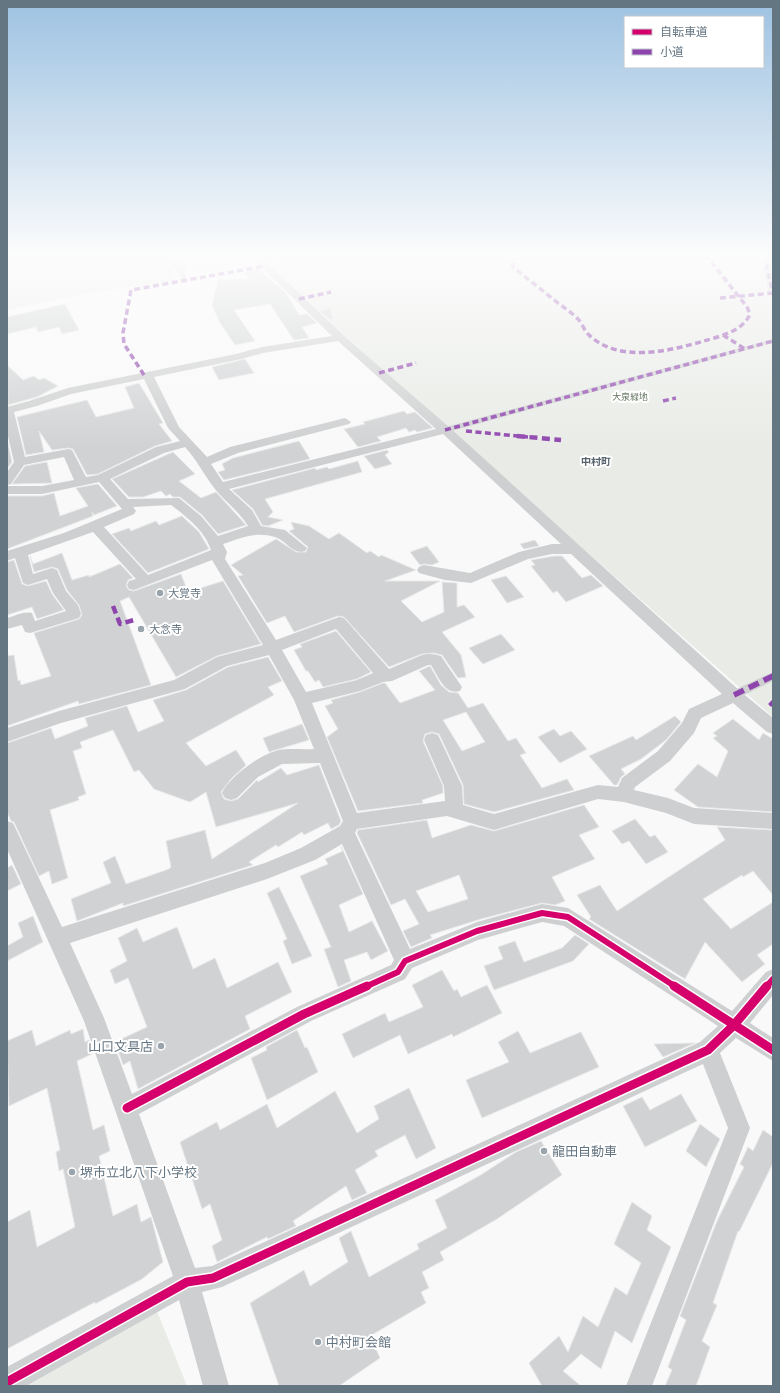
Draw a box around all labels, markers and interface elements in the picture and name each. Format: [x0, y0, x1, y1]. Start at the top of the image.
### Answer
legend [624, 16, 764, 68]
text: 自転車道 [660, 25, 708, 39]
text: 小道 [660, 45, 684, 59]
park label: 大泉緑地 [612, 392, 648, 402]
district label: 中村町 [581, 456, 611, 467]
place label: 大覚寺 [168, 587, 201, 599]
marker: 大覚寺 [155, 588, 165, 598]
place label: 大念寺 [149, 623, 182, 635]
marker: 大念寺 [136, 624, 146, 634]
place label: 山口文具店 [88, 1039, 153, 1054]
marker: 山口文具店 [156, 1041, 166, 1051]
place label: 龍田自動車 [552, 1144, 617, 1159]
marker: 龍田自動車 [539, 1146, 549, 1156]
place label: 堺市立北八下小学校 [80, 1165, 197, 1180]
marker: 堺市立北八下小学校 [67, 1167, 77, 1177]
place label: 中村町会館 [326, 1335, 391, 1350]
marker: 中村町会館 [313, 1337, 323, 1347]

